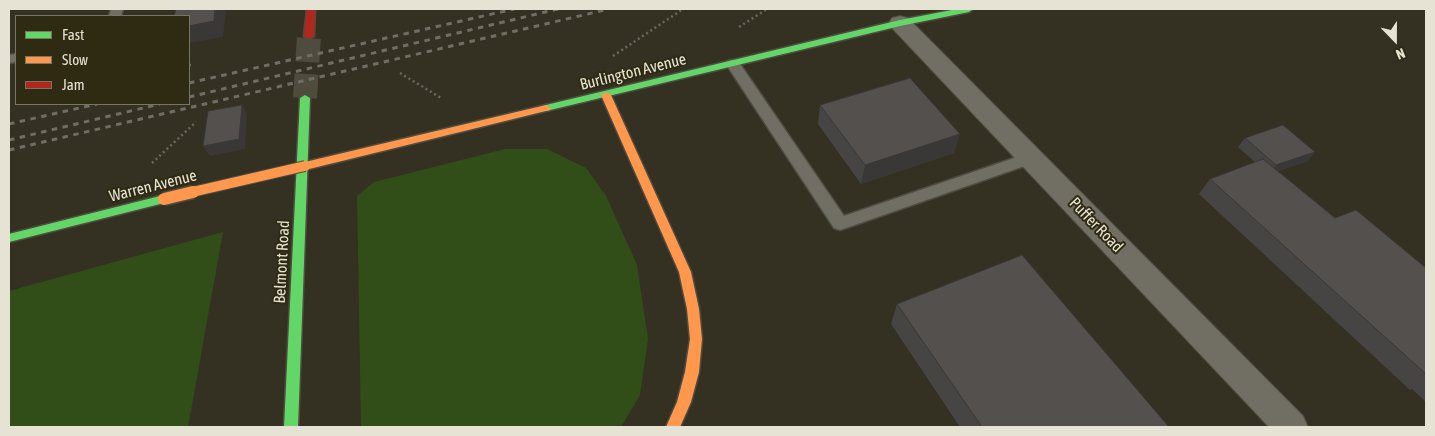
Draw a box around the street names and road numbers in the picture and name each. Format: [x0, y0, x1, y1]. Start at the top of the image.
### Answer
street label: Burlington Avenue [578, 50, 688, 94]
street label: Warren Avenue [107, 166, 199, 206]
street label: Puffer Road [1065, 194, 1127, 256]
street label: Belmont Road [270, 220, 294, 304]

